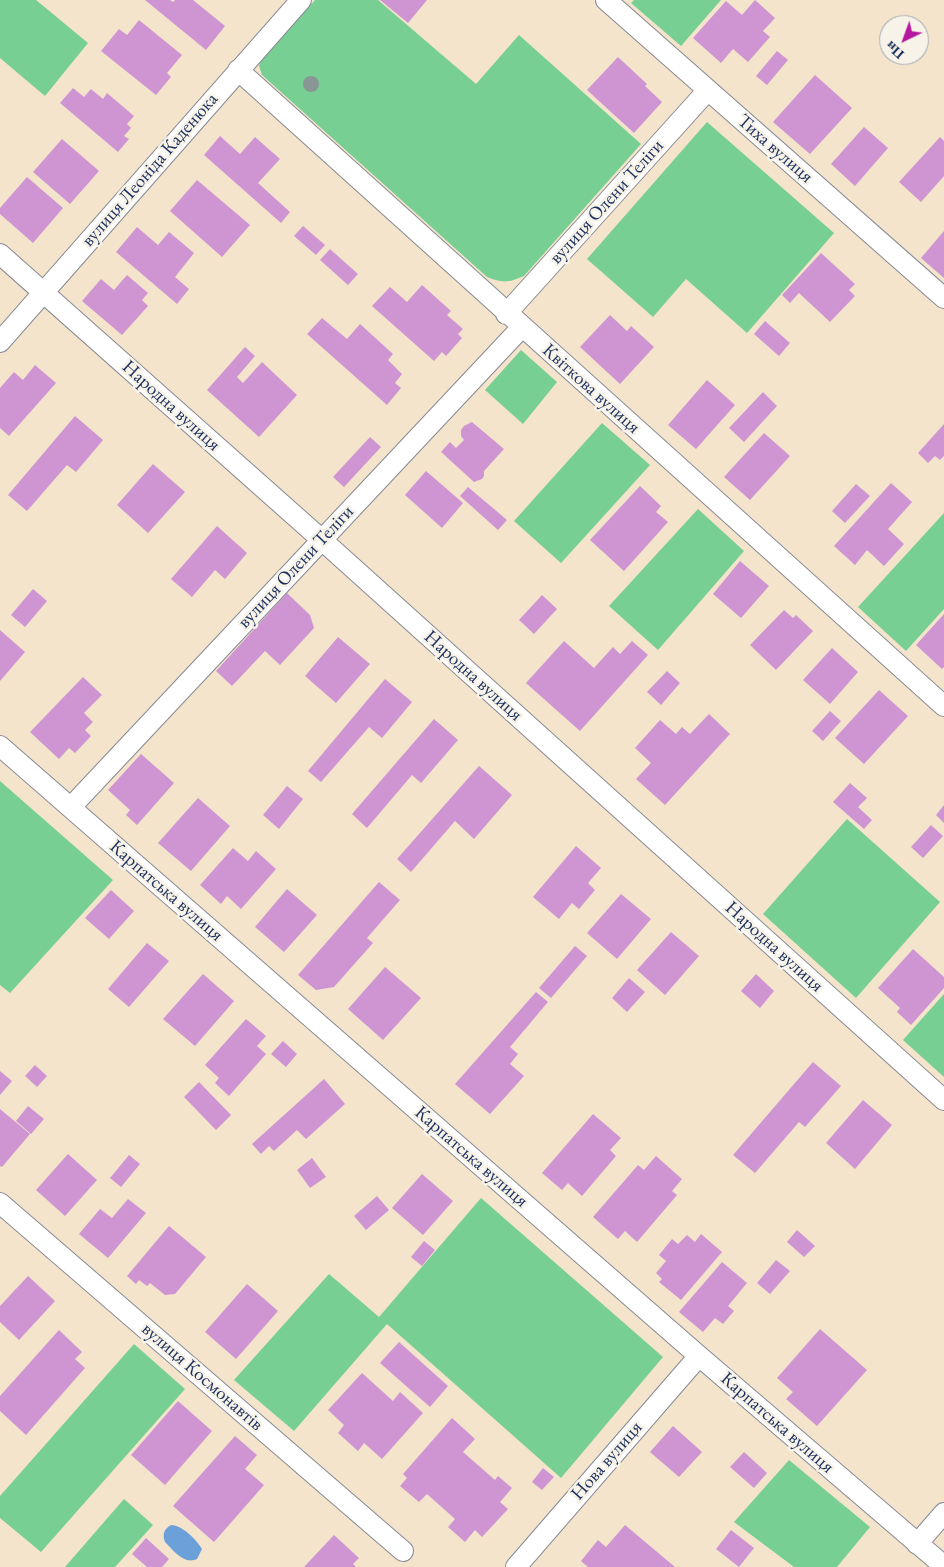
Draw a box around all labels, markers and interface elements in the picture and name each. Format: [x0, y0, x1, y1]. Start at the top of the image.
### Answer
north arrow [879, 15, 929, 65]
text: Пн [881, 37, 908, 64]
street label: вулиця Леоніда Каденюка [77, 88, 223, 252]
street label: Тиха вулиця [732, 110, 818, 188]
street label: вулиця Олени Теліги [545, 135, 669, 269]
street label: Квіткова вулиця [537, 339, 645, 439]
street label: Народна вулиця [117, 356, 225, 456]
street label: вулиця Олени Теліги [233, 501, 359, 633]
street label: Народна вулиця [419, 626, 527, 726]
street label: Карпатська вулиця [105, 835, 227, 947]
street label: Народна вулиця [720, 897, 828, 997]
street label: Карпатська вулиця [410, 1101, 532, 1213]
street label: вулиця Космонавтів [137, 1318, 267, 1436]
street label: Карпатська вулиця [716, 1367, 838, 1479]
street label: Нова вулиця [566, 1417, 648, 1505]

